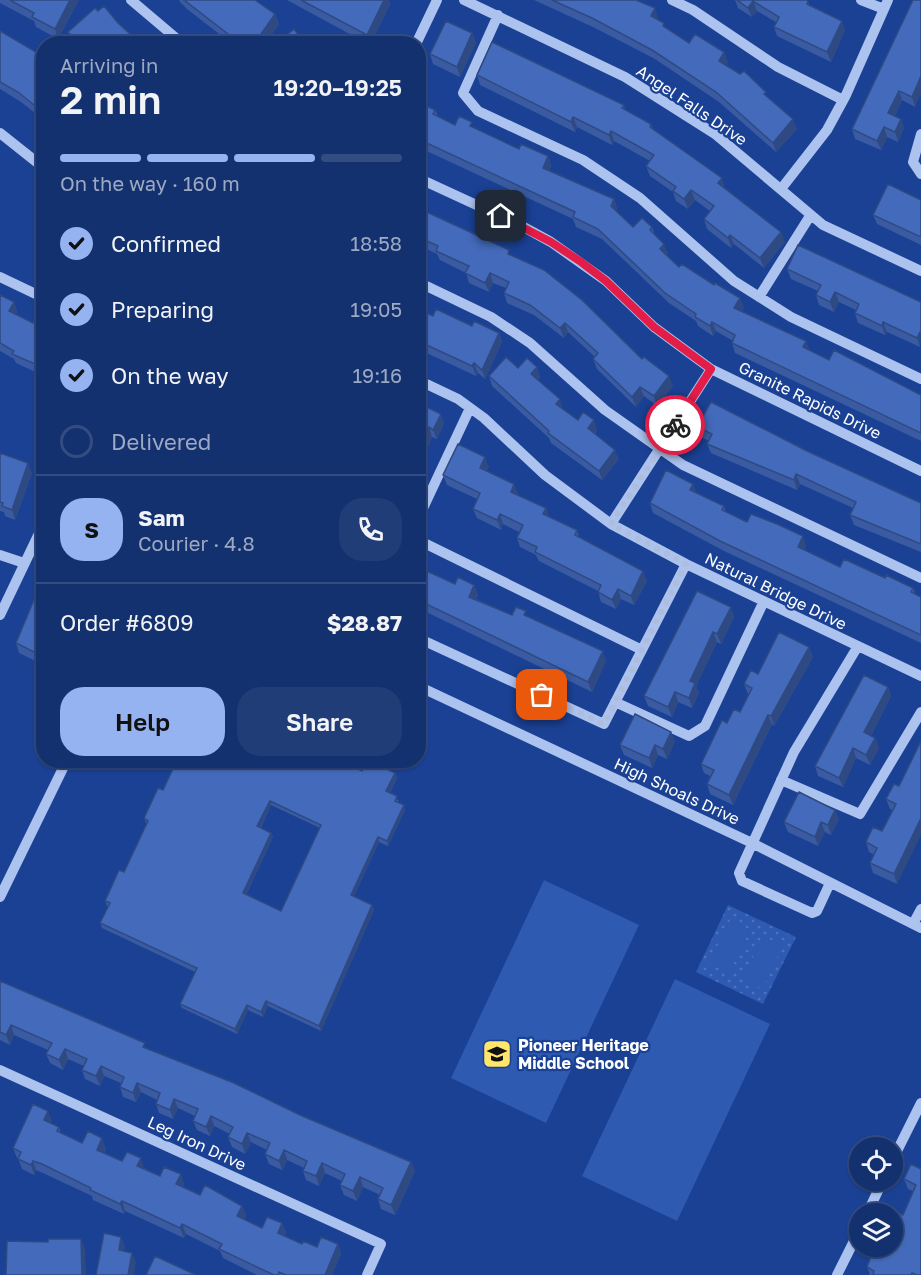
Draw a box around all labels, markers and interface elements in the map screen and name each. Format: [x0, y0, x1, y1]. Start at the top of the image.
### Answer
text: Arriving in [60, 53, 158, 77]
street label: Angel Falls Drive [633, 61, 751, 149]
text: 19:20–19:25 [273, 74, 402, 101]
text: 2 min [60, 76, 161, 123]
text: On the way · 160 m [60, 171, 240, 195]
pin [475, 190, 526, 241]
icon: home [484, 199, 517, 232]
icon: check [60, 227, 93, 260]
text: Confirmed [111, 230, 221, 257]
text: 18:58 [350, 231, 402, 255]
icon: check [60, 293, 93, 326]
text: Preparing [111, 296, 214, 323]
text: 19:05 [350, 297, 402, 321]
street label: Granite Rapids Drive [735, 357, 885, 443]
icon: check [60, 359, 93, 392]
text: On the way [111, 362, 229, 389]
text: 19:16 [352, 363, 402, 387]
courier [645, 395, 705, 455]
icon: bike [659, 409, 692, 442]
text: Delivered [111, 428, 211, 455]
button: phone [339, 498, 402, 561]
text: Sam [138, 504, 185, 531]
text: S [84, 516, 99, 543]
text: Courier · 4.8 [138, 531, 255, 555]
street label: Natural Bridge Drive [702, 548, 850, 634]
text: Order #6809 [60, 609, 194, 636]
text: $28.87 [327, 609, 402, 636]
pin [516, 669, 567, 720]
icon: bag [525, 678, 558, 711]
button: Help [60, 687, 225, 756]
button: Share [237, 687, 402, 756]
street label: High Shoals Drive [611, 753, 743, 829]
place label: Pioneer Heritage Middle School [518, 1035, 649, 1073]
school or university icon: Pioneer Heritage Middle School [481, 1038, 513, 1070]
street label: Leg Iron Drive [145, 1111, 249, 1175]
map controls [849, 1137, 903, 1257]
button: locate [849, 1137, 903, 1191]
button: layers [849, 1203, 903, 1257]

